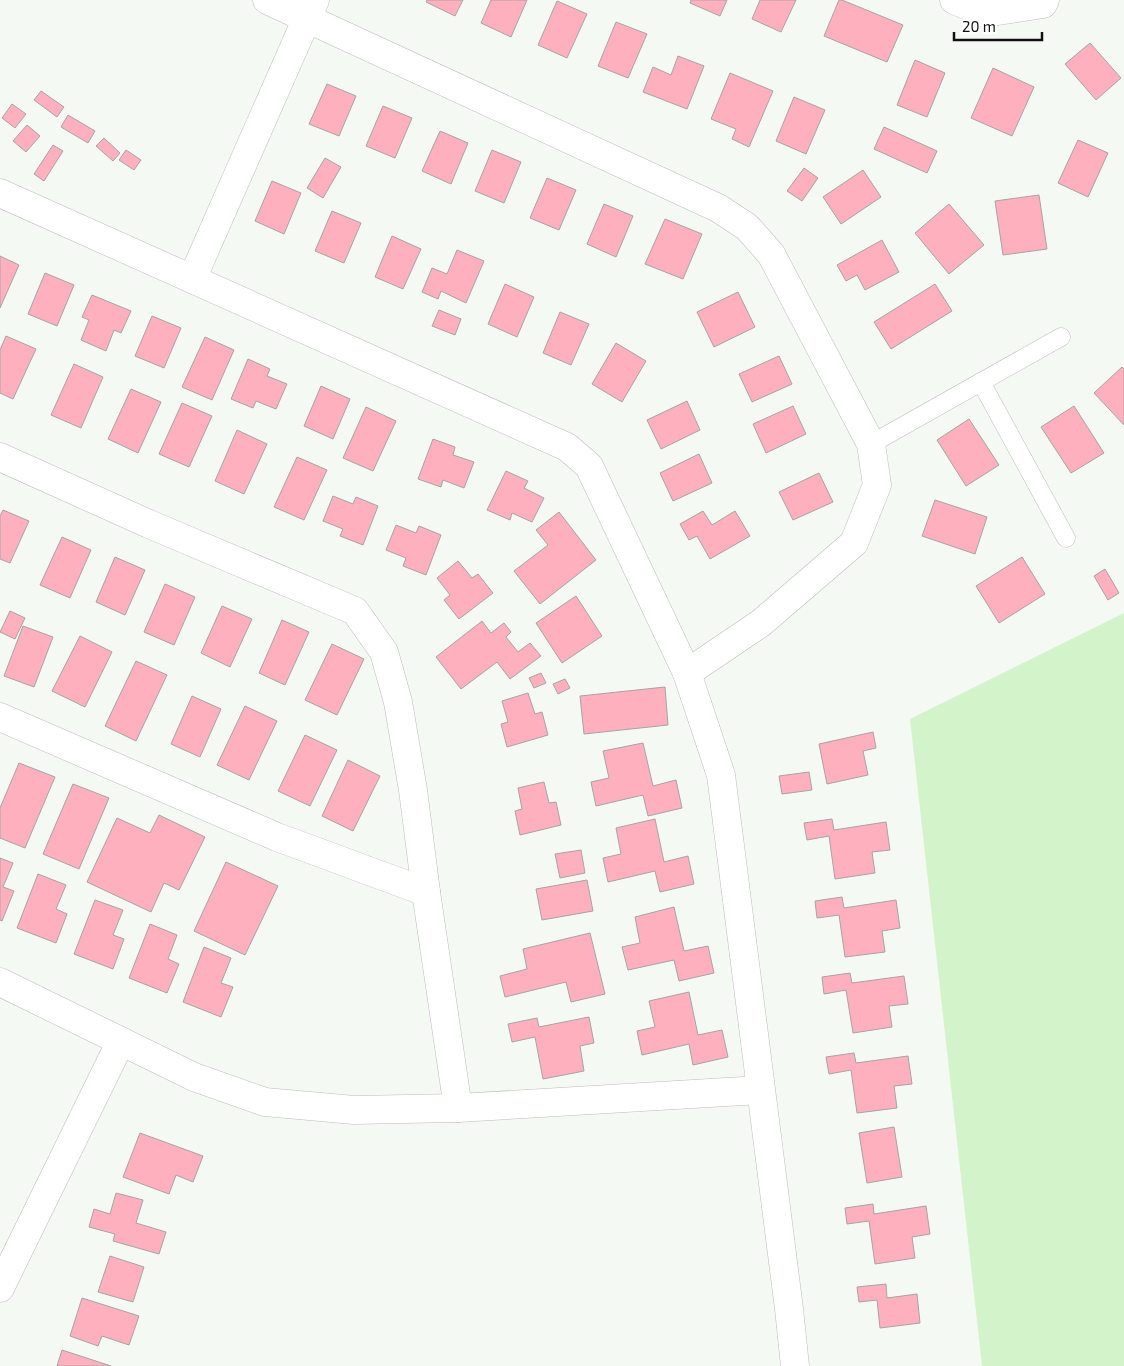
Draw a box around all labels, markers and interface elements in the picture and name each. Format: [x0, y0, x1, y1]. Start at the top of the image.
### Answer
scale bar [954, 10, 1042, 42]
text: 20 m [962, 17, 996, 35]

